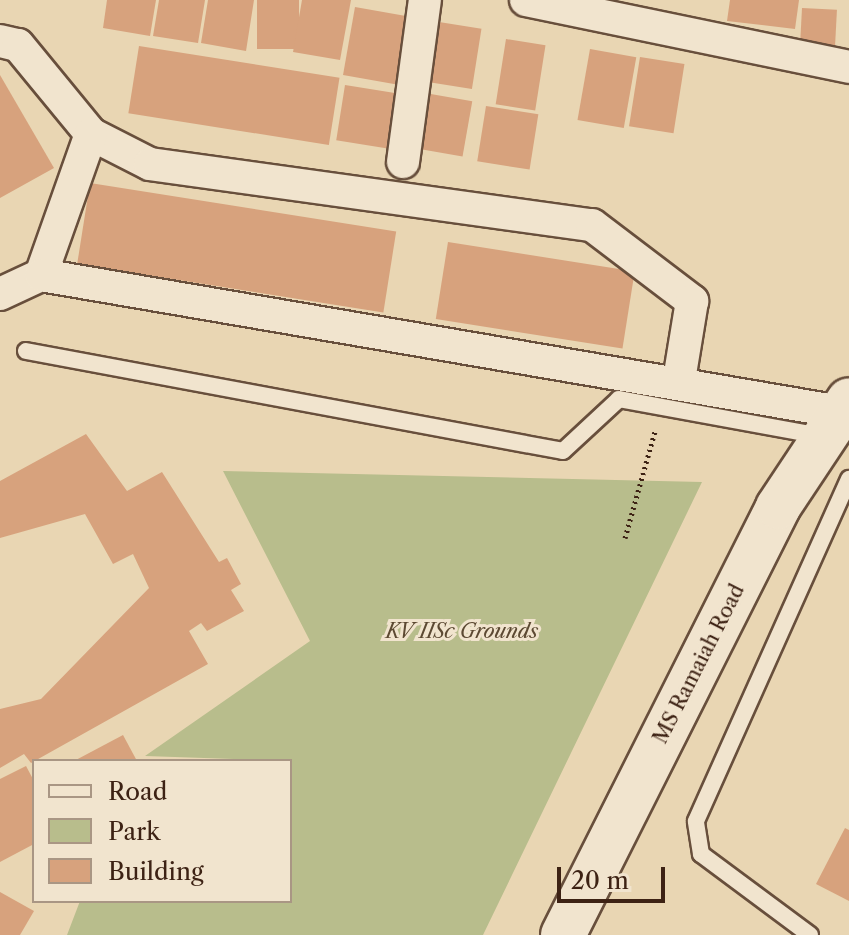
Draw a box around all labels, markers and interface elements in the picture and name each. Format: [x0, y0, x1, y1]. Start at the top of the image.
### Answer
street label: MS Ramaiah Road [648, 580, 750, 748]
park label: KV IISc Grounds [386, 619, 538, 643]
legend [32, 759, 292, 903]
text: Road [108, 777, 167, 806]
text: Park [108, 817, 160, 846]
scale bar [561, 851, 669, 901]
text: Building [108, 857, 204, 886]
text: 20 m [571, 866, 629, 895]

